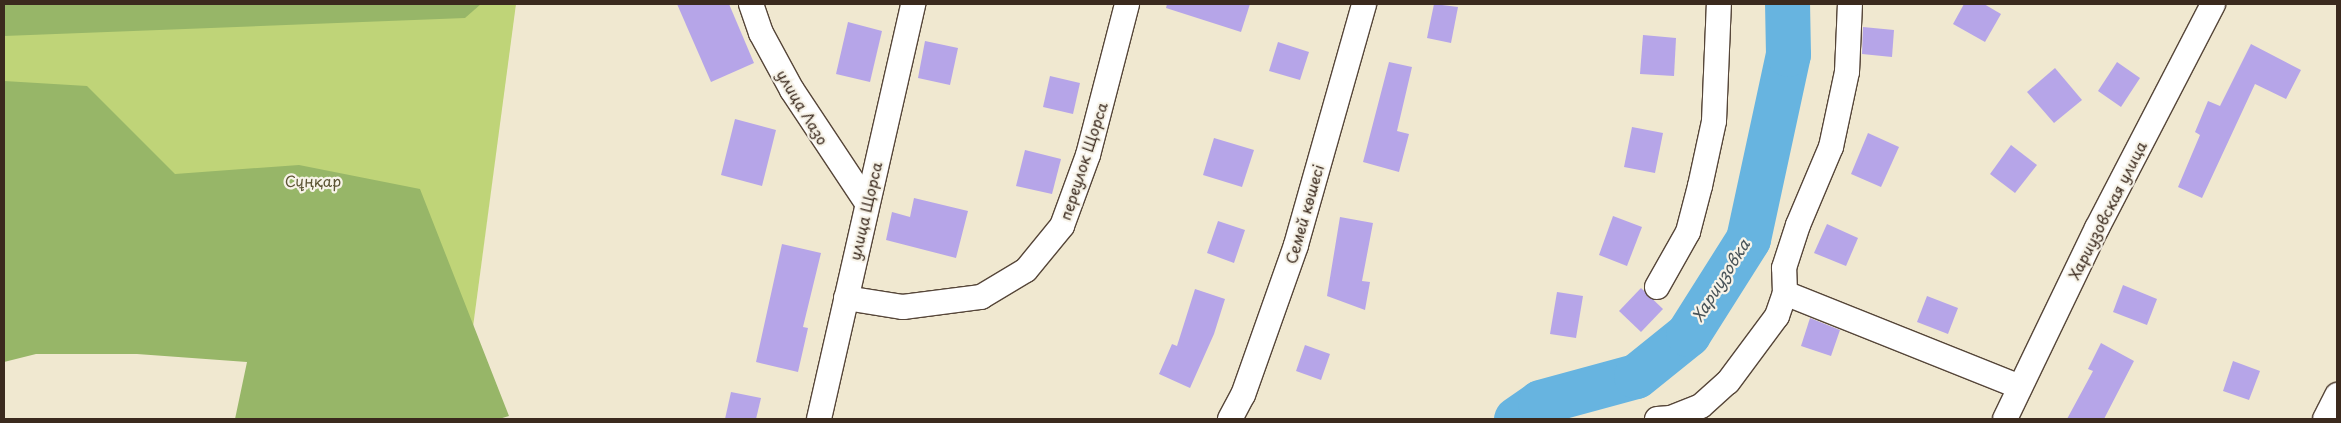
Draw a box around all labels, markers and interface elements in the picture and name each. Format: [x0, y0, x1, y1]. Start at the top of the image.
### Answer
street label: улица Лазо [773, 66, 833, 148]
street label: переулок Щорса [1055, 100, 1111, 222]
street label: Хариузовская улица [2064, 137, 2150, 283]
street label: улица Щорса [845, 160, 885, 262]
street label: Семей көшесі [1281, 162, 1327, 266]
park label: Сұңқар [285, 172, 341, 190]
water label: Хариузовка [1687, 235, 1753, 325]

